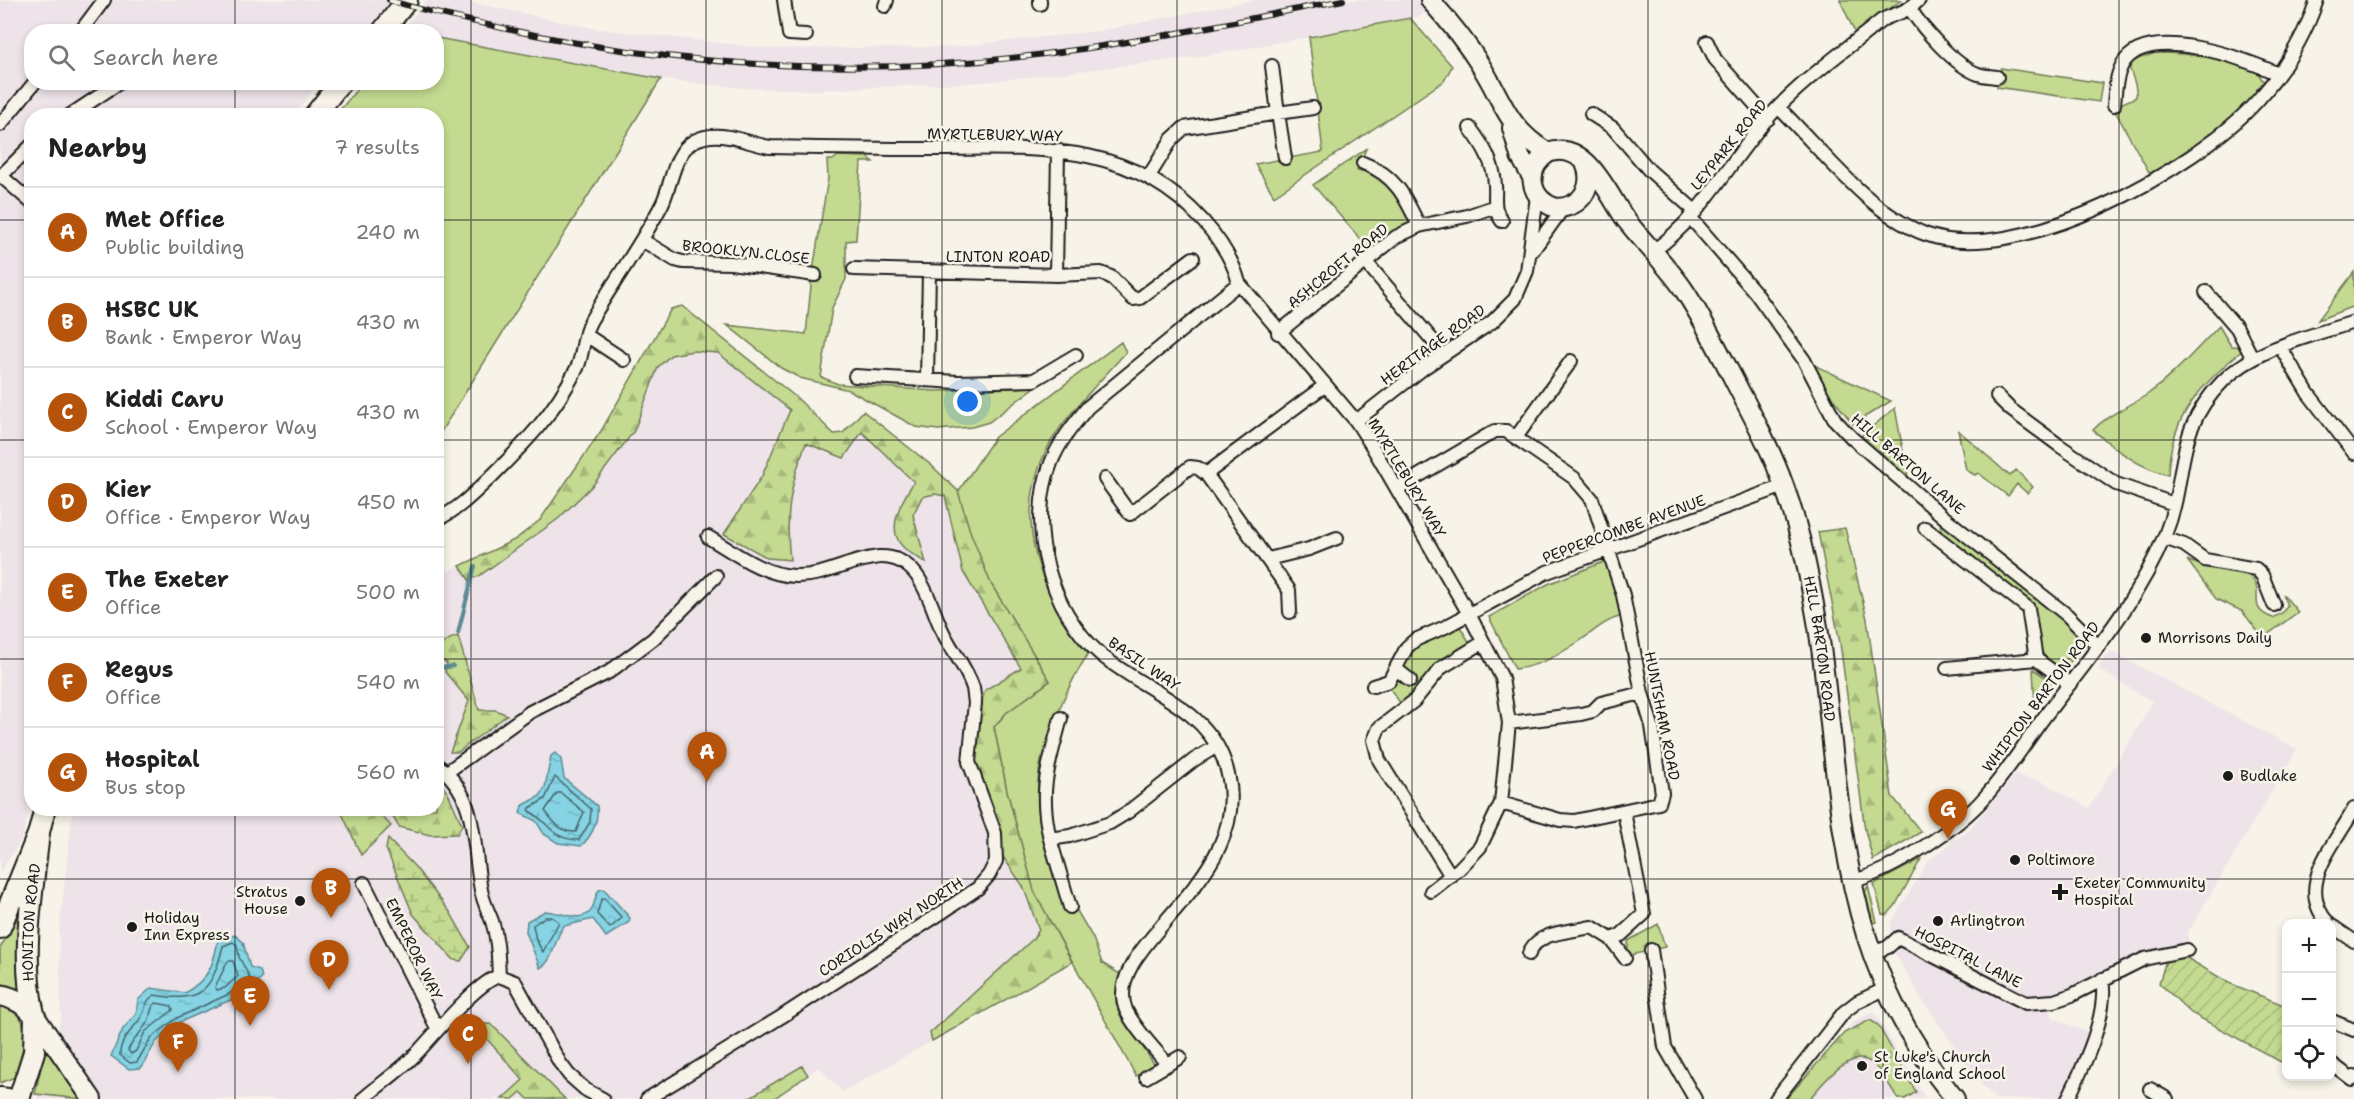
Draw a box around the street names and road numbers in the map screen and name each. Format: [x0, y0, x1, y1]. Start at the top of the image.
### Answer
street label: LEYPARK ROAD [1686, 95, 1772, 195]
street label: MYRTLEBURY WAY [927, 124, 1063, 146]
street label: ASHCROFT ROAD [1283, 219, 1393, 313]
street label: BROOKLYN CLOSE [681, 235, 811, 269]
street label: LINTON ROAD [946, 247, 1050, 267]
street label: HERITAGE ROAD [1376, 300, 1490, 390]
street label: HILL BARTON LANE [1847, 409, 1969, 519]
street label: MYRTLEBURY WAY [1363, 415, 1451, 541]
street label: PEPPERCOMBE AVENUE [1540, 490, 1708, 568]
street label: HILL BARTON ROAD [1799, 574, 1840, 722]
street label: WHIPTON BARTON ROAD [1978, 618, 2104, 776]
street label: BASIL WAY [1104, 633, 1184, 695]
street label: HUNTSHAM ROAD [1640, 650, 1684, 782]
street label: HONITON ROAD [18, 862, 45, 982]
street label: CORIOLIS WAY NORTH [815, 873, 967, 981]
street label: EMPEROR WAY [381, 895, 447, 1003]
street label: HOSPITAL LANE [1911, 921, 2025, 993]

